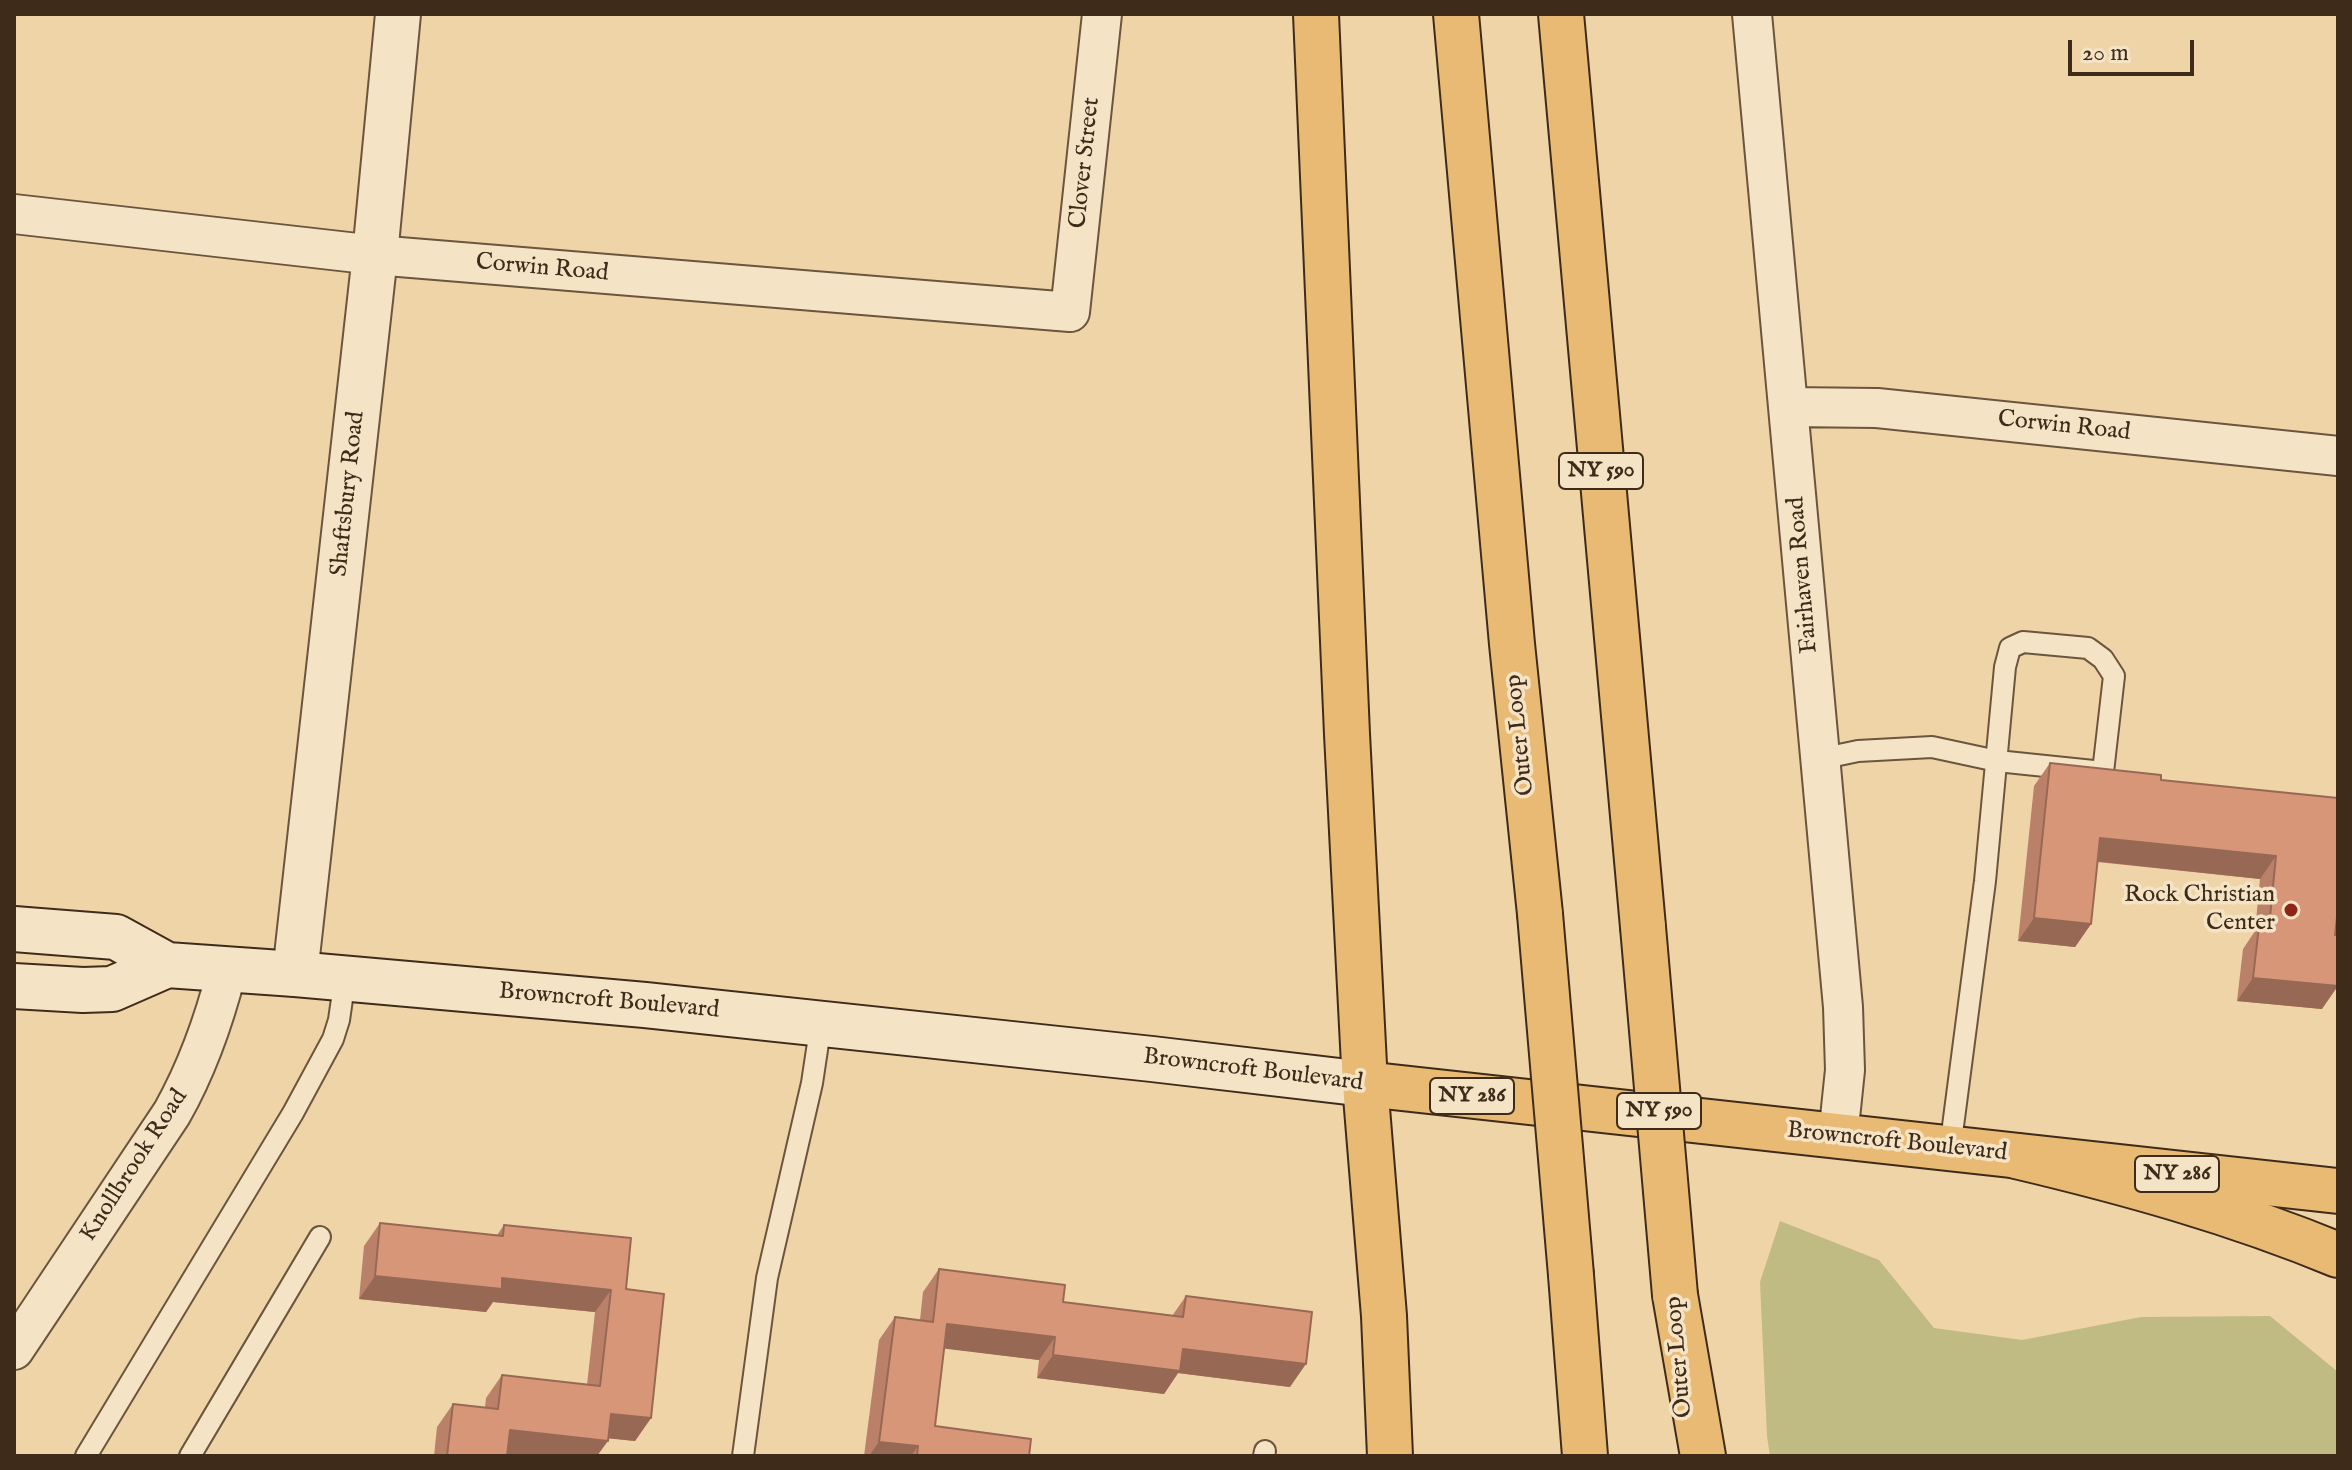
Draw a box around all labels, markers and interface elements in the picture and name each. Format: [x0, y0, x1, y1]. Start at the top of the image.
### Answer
scale bar [2072, 24, 2198, 74]
text: 20 m [2082, 38, 2129, 69]
street label: Clover Street [1065, 96, 1107, 230]
street label: Corwin Road [474, 249, 610, 289]
street label: Corwin Road [1996, 406, 2132, 448]
street label: Shaftsbury Road [326, 410, 372, 578]
road number: NY 590 [1559, 453, 1643, 489]
street label: Fairhaven Road [1783, 495, 1825, 655]
street label: Outer Loop [1500, 673, 1542, 797]
place label: Rock Christian Center [2124, 882, 2275, 938]
marker: Rock Christian Center [2282, 901, 2300, 919]
street label: Browncroft Boulevard [498, 978, 720, 1026]
street label: Browncroft Boulevard [1141, 1043, 1365, 1099]
road number: NY 286 [1430, 1078, 1514, 1114]
street label: Knollbrook Road [75, 1084, 195, 1248]
road number: NY 590 [1617, 1093, 1701, 1129]
street label: Browncroft Boulevard [1785, 1117, 2009, 1169]
road number: NY 286 [2135, 1156, 2219, 1192]
street label: Outer Loop [1660, 1295, 1700, 1419]

